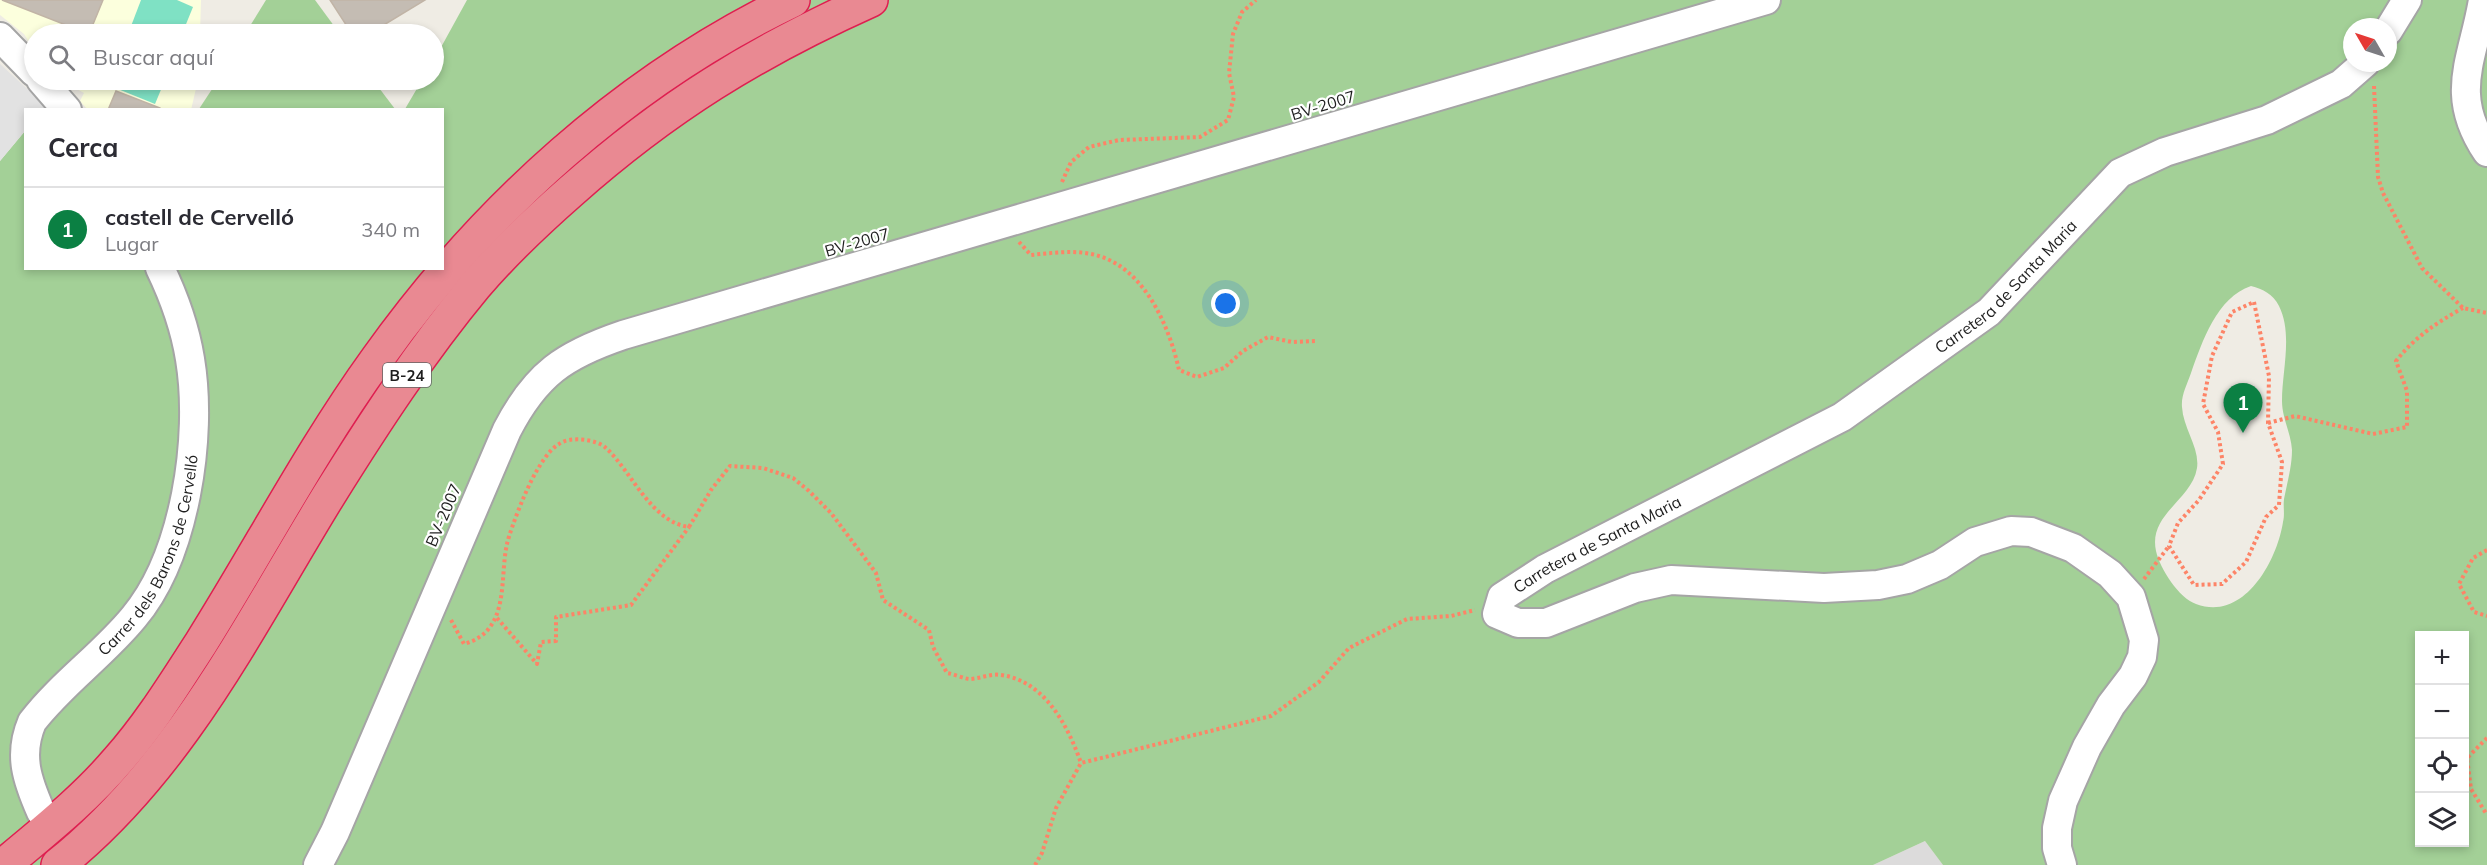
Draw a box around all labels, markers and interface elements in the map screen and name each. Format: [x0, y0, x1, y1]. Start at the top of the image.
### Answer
north arrow [2343, 18, 2397, 72]
search box [24, 24, 444, 90]
icon: search [45, 41, 78, 74]
text: Buscar aquí [93, 43, 214, 71]
street label: BV-2007 [1288, 86, 1358, 124]
text: Cerca [48, 131, 118, 164]
text: castell de Cervelló [105, 203, 294, 231]
street label: Carretera de Santa Maria [1931, 215, 2081, 358]
text: 1 [62, 217, 74, 242]
text: 340 m [361, 217, 420, 242]
street label: BV-2007 [822, 223, 892, 261]
text: Lugar [105, 231, 159, 256]
your location [1211, 289, 1240, 318]
road number: B-24 [383, 363, 431, 387]
pin: 1 [2224, 384, 2262, 433]
street label: Carrer dels Barons de Cervelló [94, 454, 202, 660]
street label: BV-2007 [421, 481, 465, 549]
street label: Carretera de Santa Maria [1509, 491, 1684, 597]
map controls [2415, 631, 2469, 847]
button: + [2415, 631, 2469, 685]
button: − [2415, 685, 2469, 739]
button: locate [2415, 739, 2469, 793]
button: layers [2415, 793, 2469, 847]

